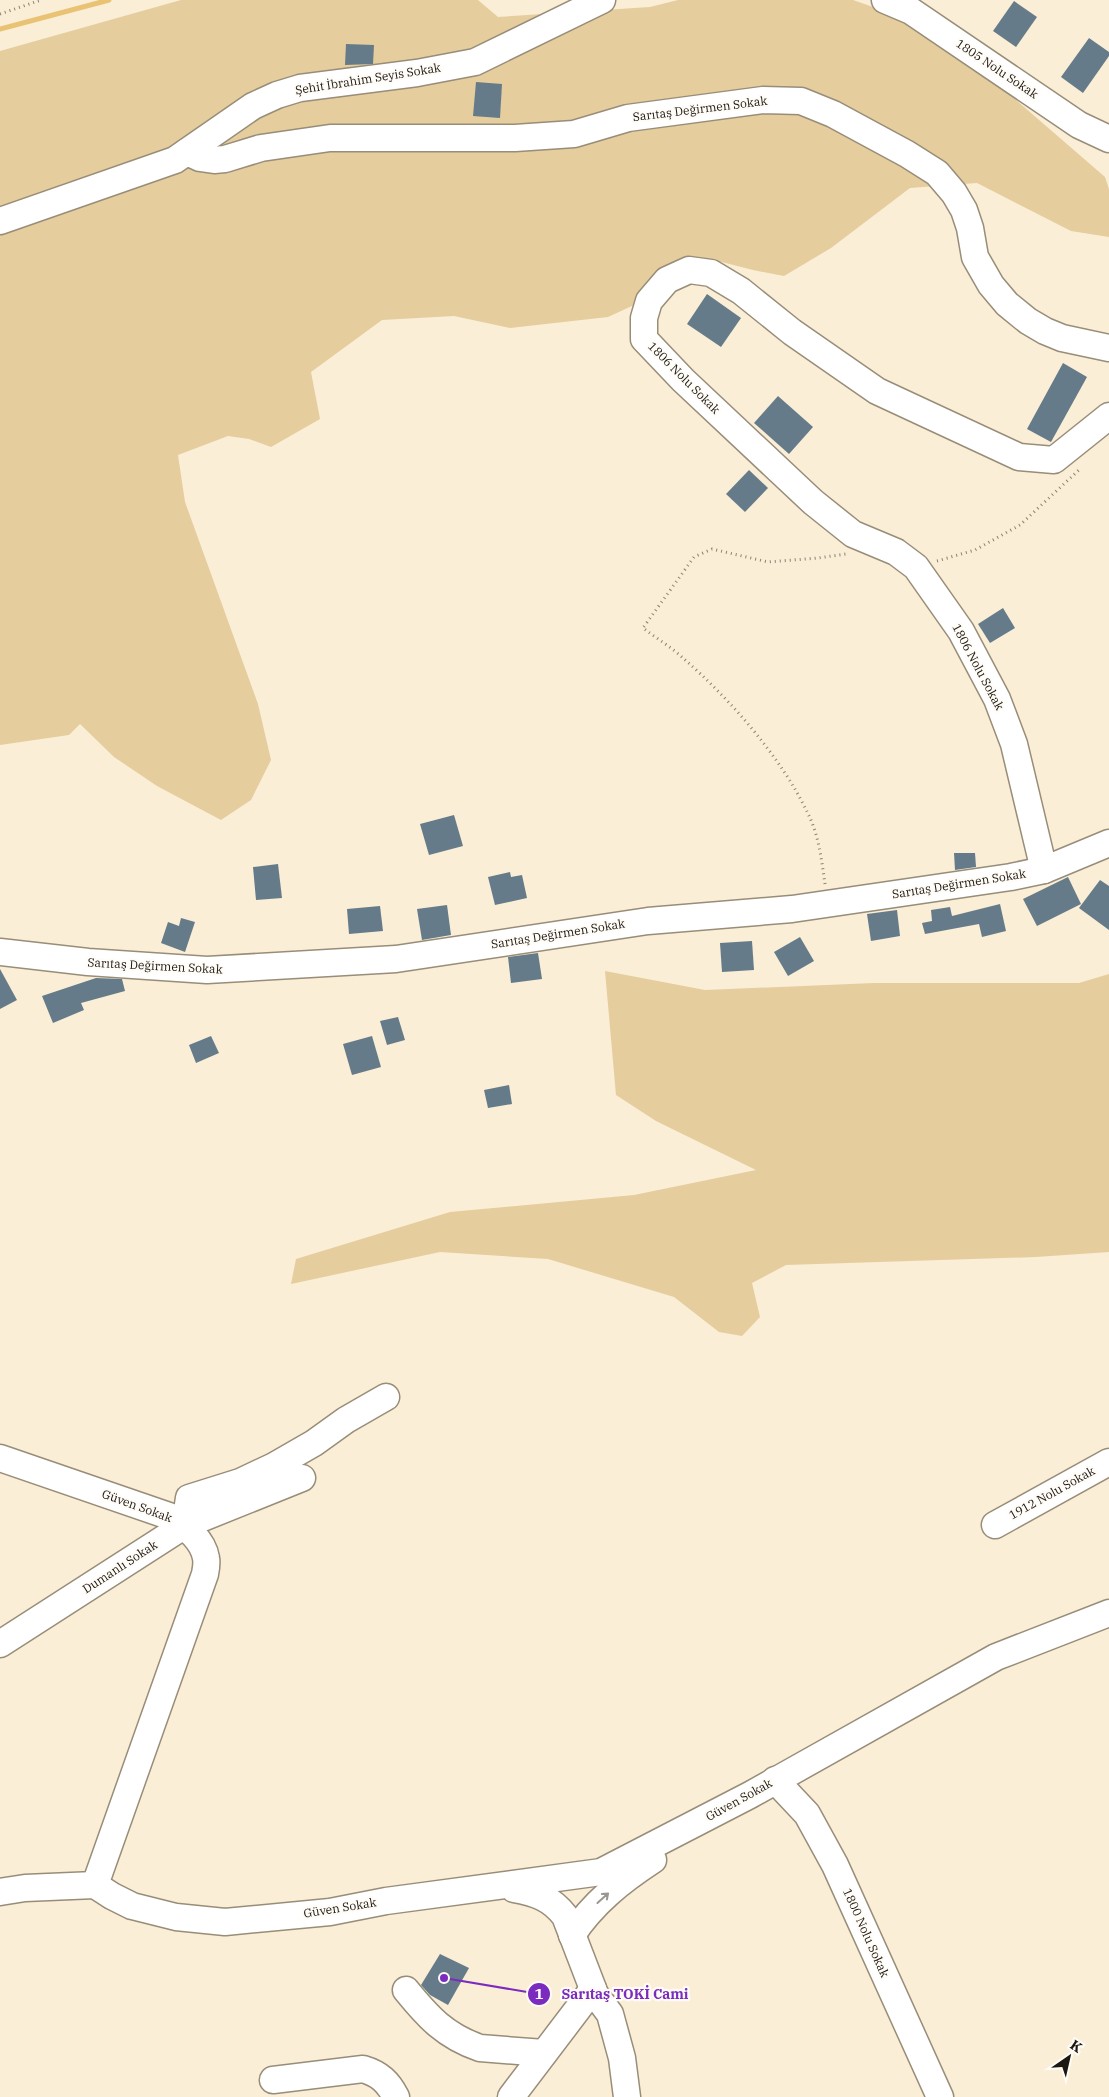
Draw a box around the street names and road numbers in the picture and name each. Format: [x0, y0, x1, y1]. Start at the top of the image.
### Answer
street label: 1805 Nolu Sokak [953, 36, 1041, 102]
street label: Şehit İbrahim Seyis Sokak [294, 60, 442, 97]
street label: Sarıtaş Değirmen Sokak [632, 93, 768, 124]
street label: 1806 Nolu Sokak [645, 338, 724, 417]
street label: 1806 Nolu Sokak [949, 621, 1008, 713]
street label: Sarıtaş Değirmen Sokak [891, 866, 1027, 902]
street label: Sarıtaş Değirmen Sokak [490, 916, 626, 952]
street label: Sarıtaş Değirmen Sokak [87, 954, 223, 977]
street label: 1912 Nolu Sokak [1006, 1463, 1097, 1522]
street label: Güven Sokak [100, 1486, 174, 1525]
street label: Dumanlı Sokak [80, 1537, 160, 1596]
street label: Güven Sokak [703, 1775, 775, 1824]
street label: 1800 Nolu Sokak [840, 1886, 893, 1980]
street label: Güven Sokak [302, 1894, 377, 1921]

